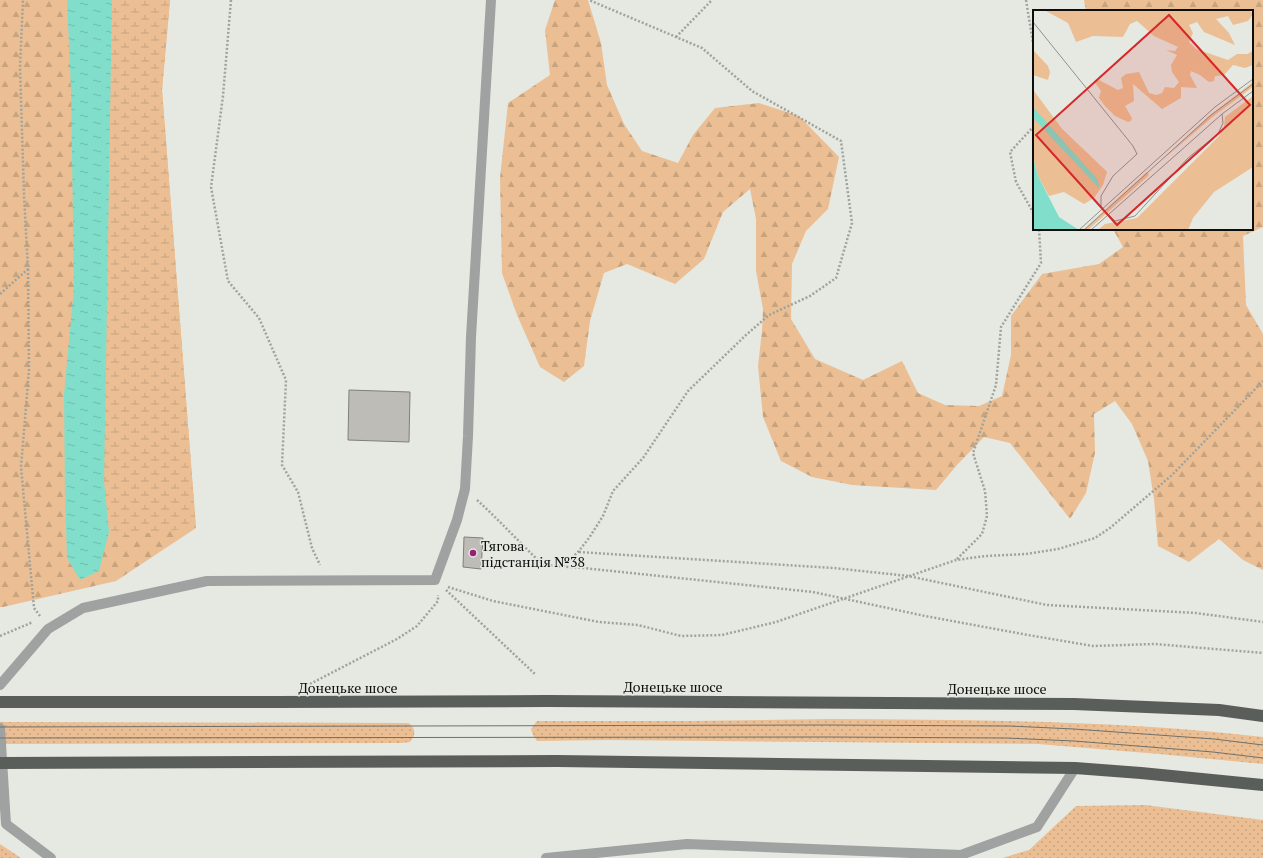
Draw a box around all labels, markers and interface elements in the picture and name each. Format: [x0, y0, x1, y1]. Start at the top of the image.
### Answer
inset map [1033, 10, 1253, 230]
place label: Тягова пiдстанцiя №38 [481, 536, 585, 571]
marker: Тягова пiдстанцiя №38 [468, 548, 478, 558]
street label: Донецьке шосе [624, 677, 722, 696]
street label: Донецьке шосе [299, 678, 397, 697]
street label: Донецьке шосе [948, 679, 1046, 698]

